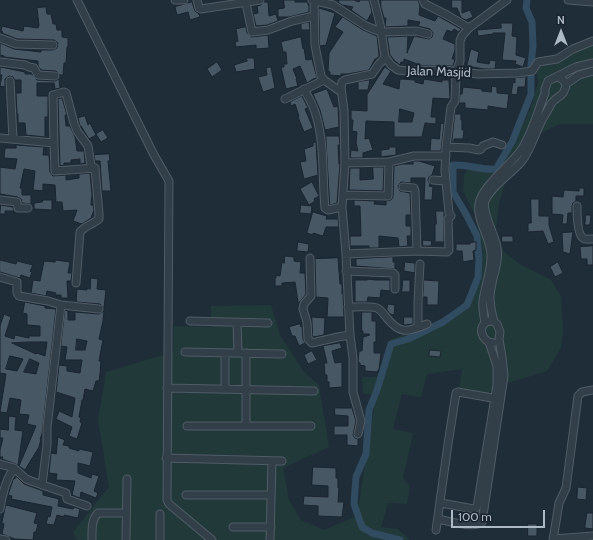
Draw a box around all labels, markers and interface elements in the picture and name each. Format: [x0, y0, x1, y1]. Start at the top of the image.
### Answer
north arrow [541, 12, 581, 52]
text: N [557, 13, 565, 27]
street label: Jalan Masjid [407, 63, 471, 81]
scale bar [453, 502, 547, 528]
text: 100 m [458, 509, 492, 524]

